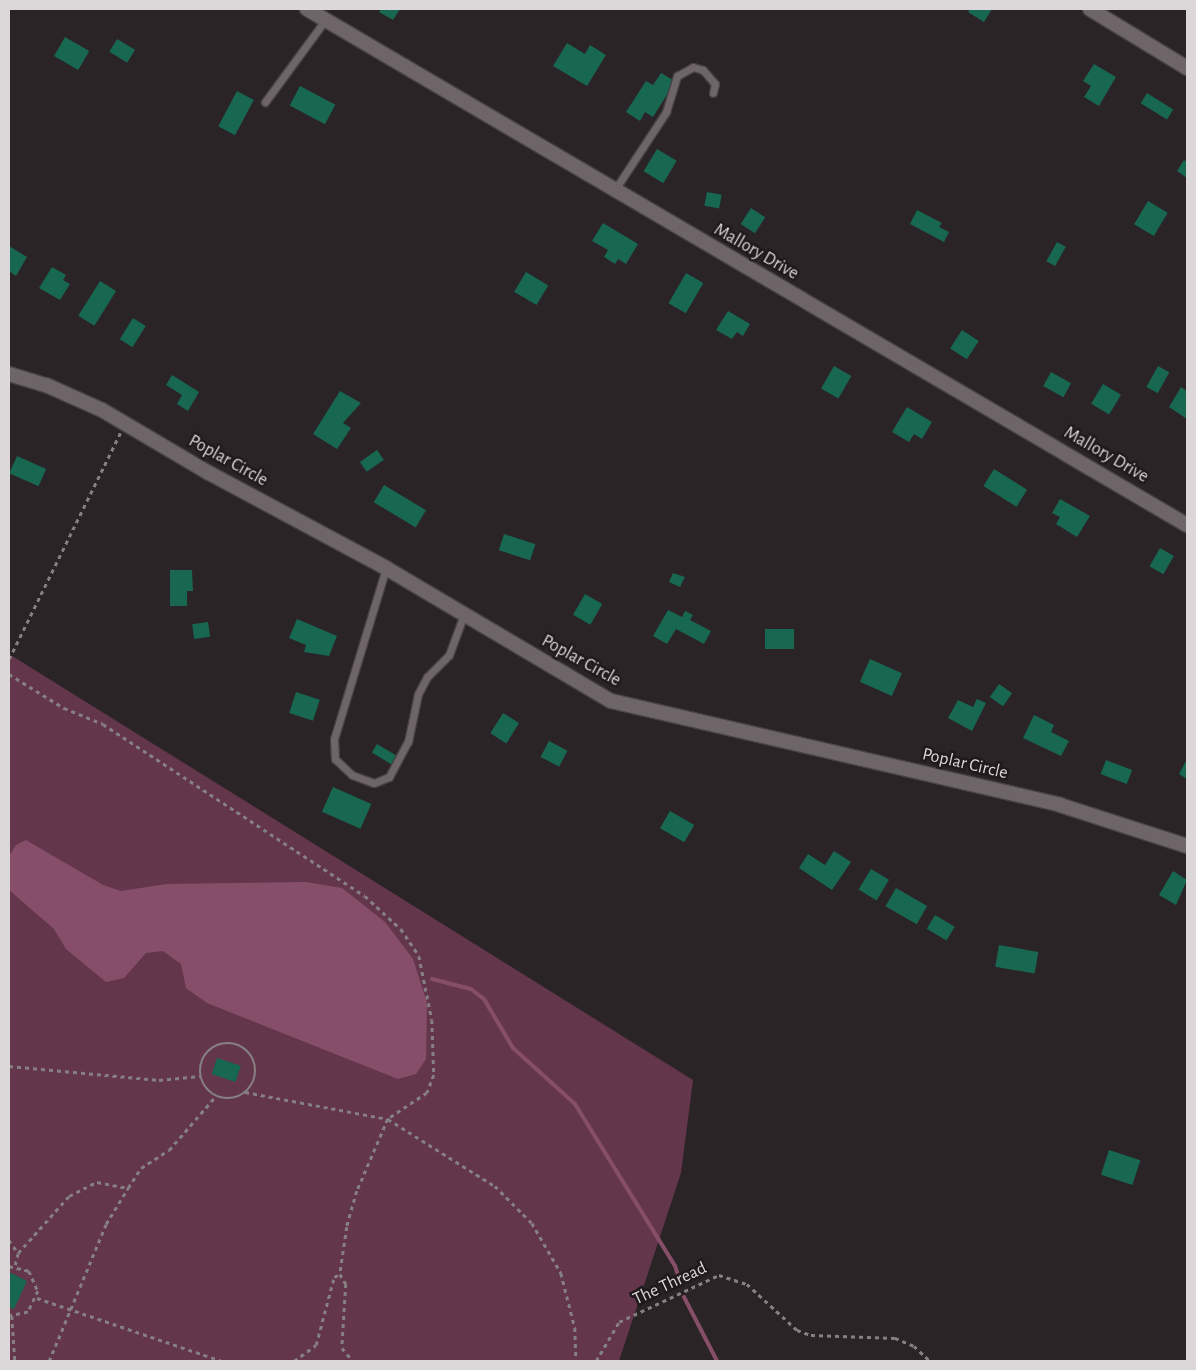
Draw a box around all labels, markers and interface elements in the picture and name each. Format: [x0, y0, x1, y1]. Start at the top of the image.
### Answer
street label: Mallory Drive [710, 219, 802, 285]
street label: Mallory Drive [1060, 422, 1152, 488]
street label: Poplar Circle [185, 430, 271, 492]
street label: Poplar Circle [538, 630, 624, 692]
street label: Poplar Circle [920, 744, 1010, 784]
street label: The Thread [630, 1258, 710, 1310]

